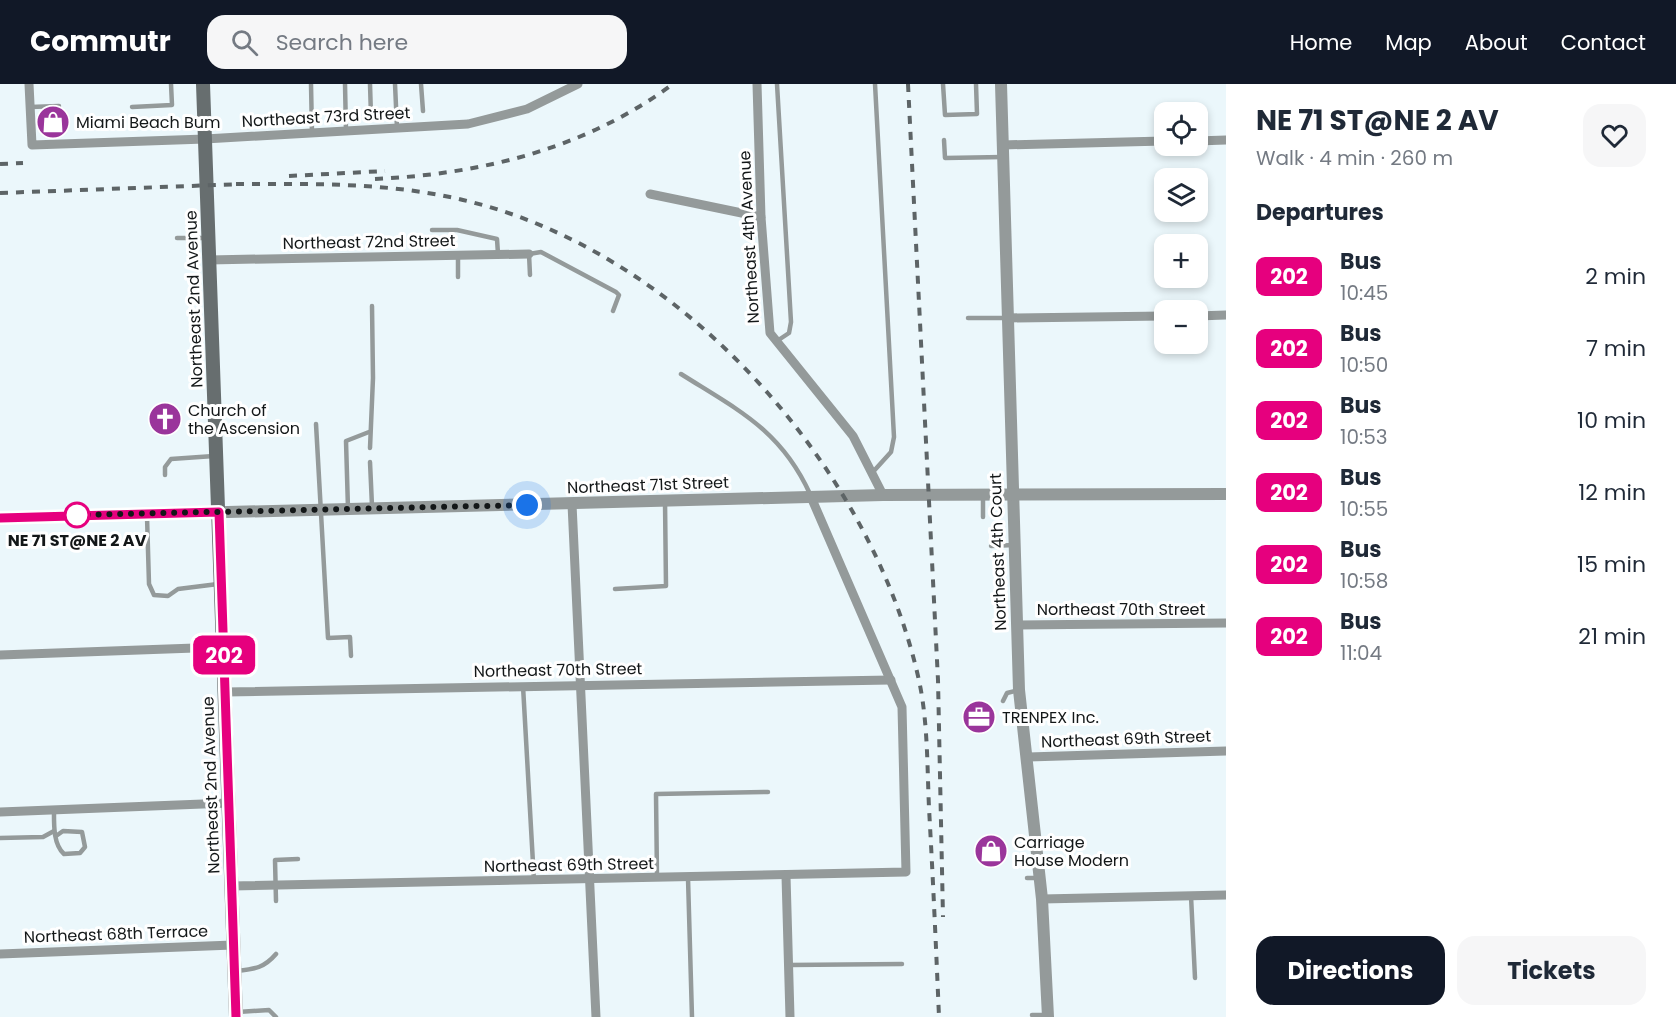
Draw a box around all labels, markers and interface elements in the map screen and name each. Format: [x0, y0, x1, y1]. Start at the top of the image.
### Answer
search box [207, 15, 627, 69]
text: Commutr [30, 22, 171, 61]
icon: search [228, 26, 261, 59]
text: Search here [276, 27, 408, 58]
text: Home [1290, 28, 1352, 57]
text: Map [1385, 28, 1432, 57]
text: About [1465, 28, 1528, 57]
text: Contact [1561, 28, 1646, 57]
street label: Northeast 73rd Street [241, 101, 411, 133]
text: NE 71 ST@NE 2 AV [1256, 101, 1499, 140]
map controls [1154, 102, 1208, 354]
button: locate [1154, 102, 1208, 156]
shop icon: Miami Beach Bum [35, 104, 71, 140]
button: heart [1583, 104, 1646, 167]
place label: Miami Beach Bum [76, 111, 221, 134]
text: Walk · 4 min · 260 m [1256, 144, 1453, 172]
street label: Northeast 4th Avenue [733, 150, 765, 324]
button: layers [1154, 168, 1208, 222]
text: Departures [1256, 197, 1384, 228]
street label: Northeast 2nd Avenue [179, 210, 209, 388]
street label: Northeast 72nd Street [282, 229, 456, 255]
button: + [1154, 234, 1208, 288]
text: Bus [1340, 246, 1382, 277]
text: 2 min [1585, 261, 1646, 292]
text: 202 [1270, 262, 1308, 291]
text: 10:45 [1340, 279, 1388, 307]
button: − [1154, 300, 1208, 354]
text: Bus [1340, 318, 1382, 349]
text: 7 min [1586, 333, 1646, 364]
text: 202 [1270, 334, 1308, 363]
text: 10:50 [1340, 351, 1388, 379]
text: Bus [1340, 390, 1382, 421]
place label: Church of the Ascension [188, 399, 300, 440]
church icon: Church of the Ascension [147, 401, 183, 437]
text: 10 min [1577, 405, 1646, 436]
text: 202 [1270, 406, 1308, 435]
text: 10:53 [1340, 423, 1388, 451]
text: Bus [1340, 462, 1382, 493]
street label: Northeast 71st Street [567, 471, 729, 499]
street label: Northeast 4th Court [984, 473, 1012, 631]
text: 12 min [1578, 477, 1646, 508]
text: 202 [1270, 478, 1308, 507]
your location [512, 490, 542, 520]
text: 10:55 [1340, 495, 1388, 523]
marker: NE 71 ST@NE 2 AV [64, 502, 90, 528]
place label: NE 71 ST@NE 2 AV [8, 529, 147, 552]
text: Bus [1340, 534, 1382, 565]
text: 15 min [1577, 549, 1646, 580]
text: 202 [1270, 550, 1308, 579]
text: 10:58 [1340, 567, 1388, 595]
street label: Northeast 70th Street [1037, 598, 1206, 621]
text: Bus [1340, 606, 1382, 637]
text: 21 min [1578, 621, 1646, 652]
text: 202 [1270, 622, 1308, 651]
line badge: 202 [190, 636, 258, 674]
text: 11:04 [1340, 639, 1382, 667]
text: 202 [205, 641, 243, 670]
street label: Northeast 70th Street [473, 657, 643, 683]
street label: Northeast 2nd Avenue [196, 696, 226, 874]
office icon: TRENPEX Inc. [961, 699, 997, 735]
place label: TRENPEX Inc. [1002, 706, 1099, 729]
street label: Northeast 69th Street [1041, 725, 1212, 753]
place label: Carriage House Modern [1014, 831, 1129, 872]
shop icon: Carriage House Modern [973, 833, 1009, 869]
street label: Northeast 69th Street [484, 852, 654, 878]
street label: Northeast 68th Terrace [24, 919, 209, 949]
button: Directions [1256, 936, 1445, 1005]
button: Tickets [1457, 936, 1646, 1005]

